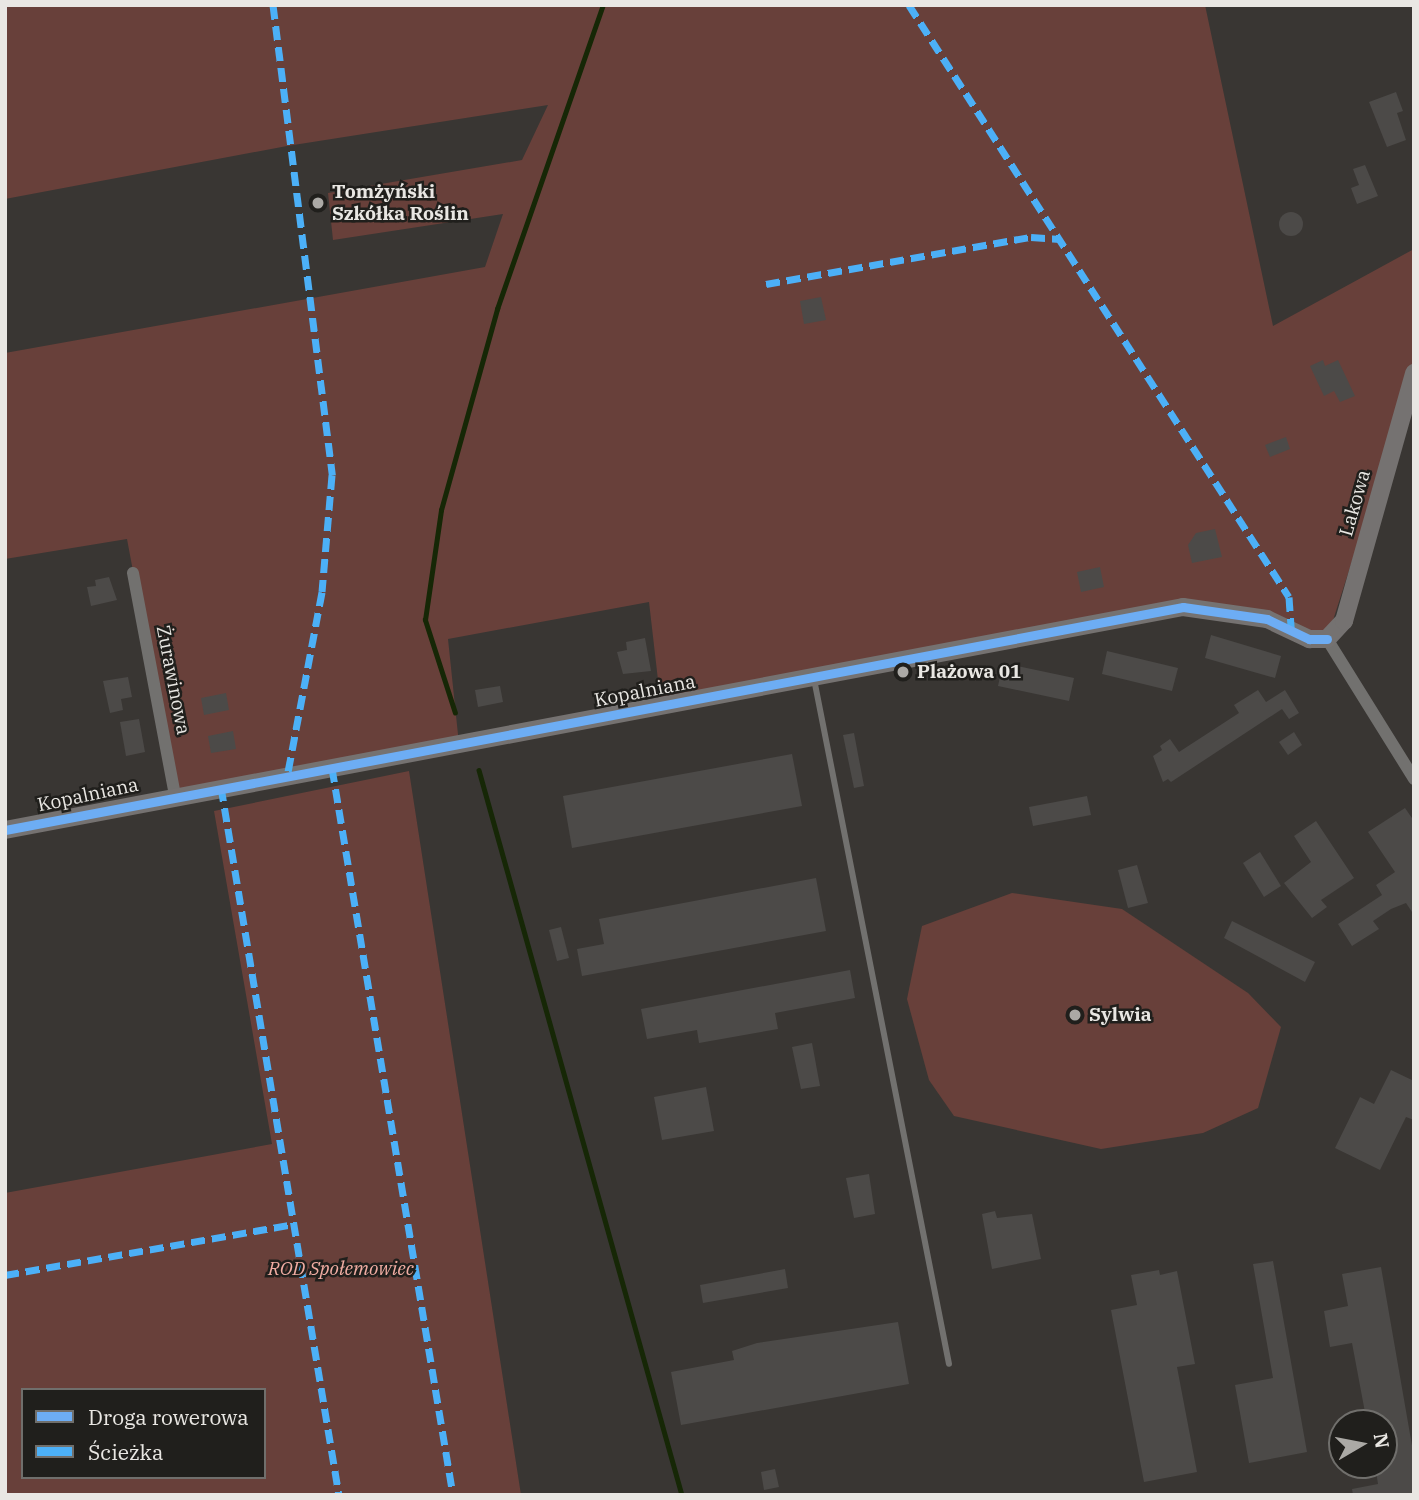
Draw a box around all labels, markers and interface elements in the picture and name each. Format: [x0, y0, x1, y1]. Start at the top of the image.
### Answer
place label: Tomżyński Szkółka Roślin [332, 181, 469, 225]
marker: Tomżyński Szkółka Roślin [310, 195, 326, 211]
street label: Lakowa [1335, 467, 1375, 539]
street label: Żurawinowa [151, 623, 195, 737]
place label: Plażowa 01 [917, 661, 1021, 683]
marker: Plażowa 01 [895, 664, 911, 680]
street label: Kopalniana [592, 670, 698, 712]
street label: Kopalniana [35, 773, 141, 817]
place label: Sylwia [1089, 1004, 1152, 1026]
marker: Sylwia [1067, 1007, 1083, 1023]
park label: ROD Społemowiec [268, 1258, 414, 1280]
legend [21, 1388, 266, 1479]
text: Droga rowerowa [88, 1403, 249, 1431]
north arrow [1328, 1409, 1398, 1479]
text: N [1369, 1431, 1395, 1450]
text: Ścieżka [88, 1438, 163, 1466]

